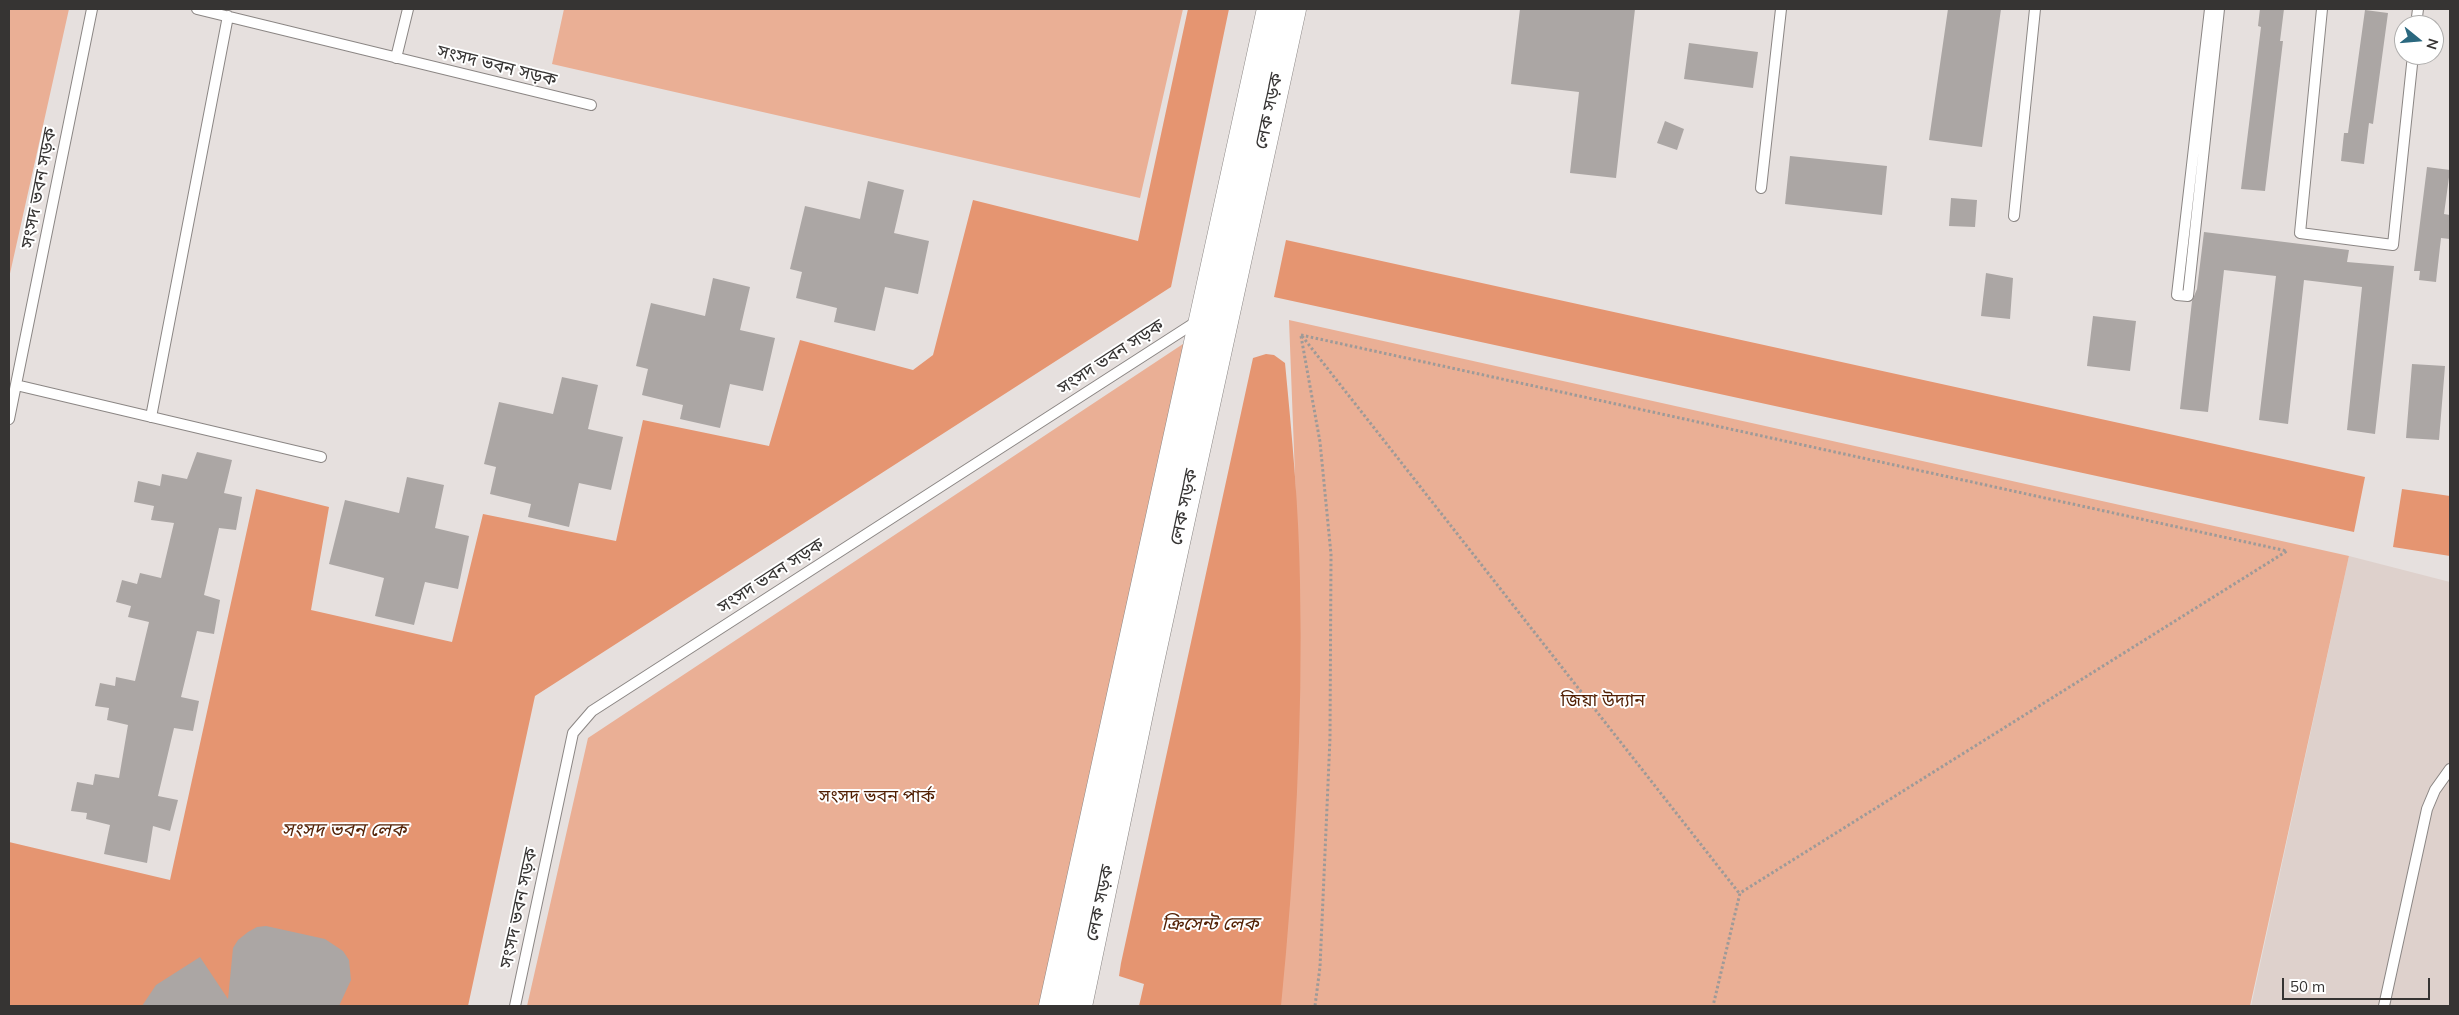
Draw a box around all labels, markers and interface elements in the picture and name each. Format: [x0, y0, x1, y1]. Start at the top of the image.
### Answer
north arrow [2394, 15, 2444, 65]
text: N [2422, 36, 2443, 52]
street label: সংসদ ভবন সড়ক [435, 41, 559, 91]
street label: লেক সড়ক [1250, 71, 1288, 151]
street label: সংসদ ভবন সড়ক [17, 126, 61, 250]
street label: সংসদ ভবন সড়ক [1054, 315, 1168, 399]
street label: লেক সড়ক [1165, 467, 1203, 547]
street label: সংসদ ভবন সড়ক [714, 534, 828, 618]
park label: জিয়া উদ্যান [1561, 690, 1645, 712]
park label: সংসদ ভবন পার্ক [819, 786, 935, 808]
water label: সংসদ ভবন লেক [282, 819, 406, 841]
street label: সংসদ ভবন সড়ক [496, 846, 542, 970]
street label: লেক সড়ক [1081, 863, 1119, 943]
water label: ক্রিসেন্ট লেক [1162, 913, 1258, 935]
scale bar [2284, 968, 2432, 1000]
text: 50 m [2290, 977, 2325, 996]

